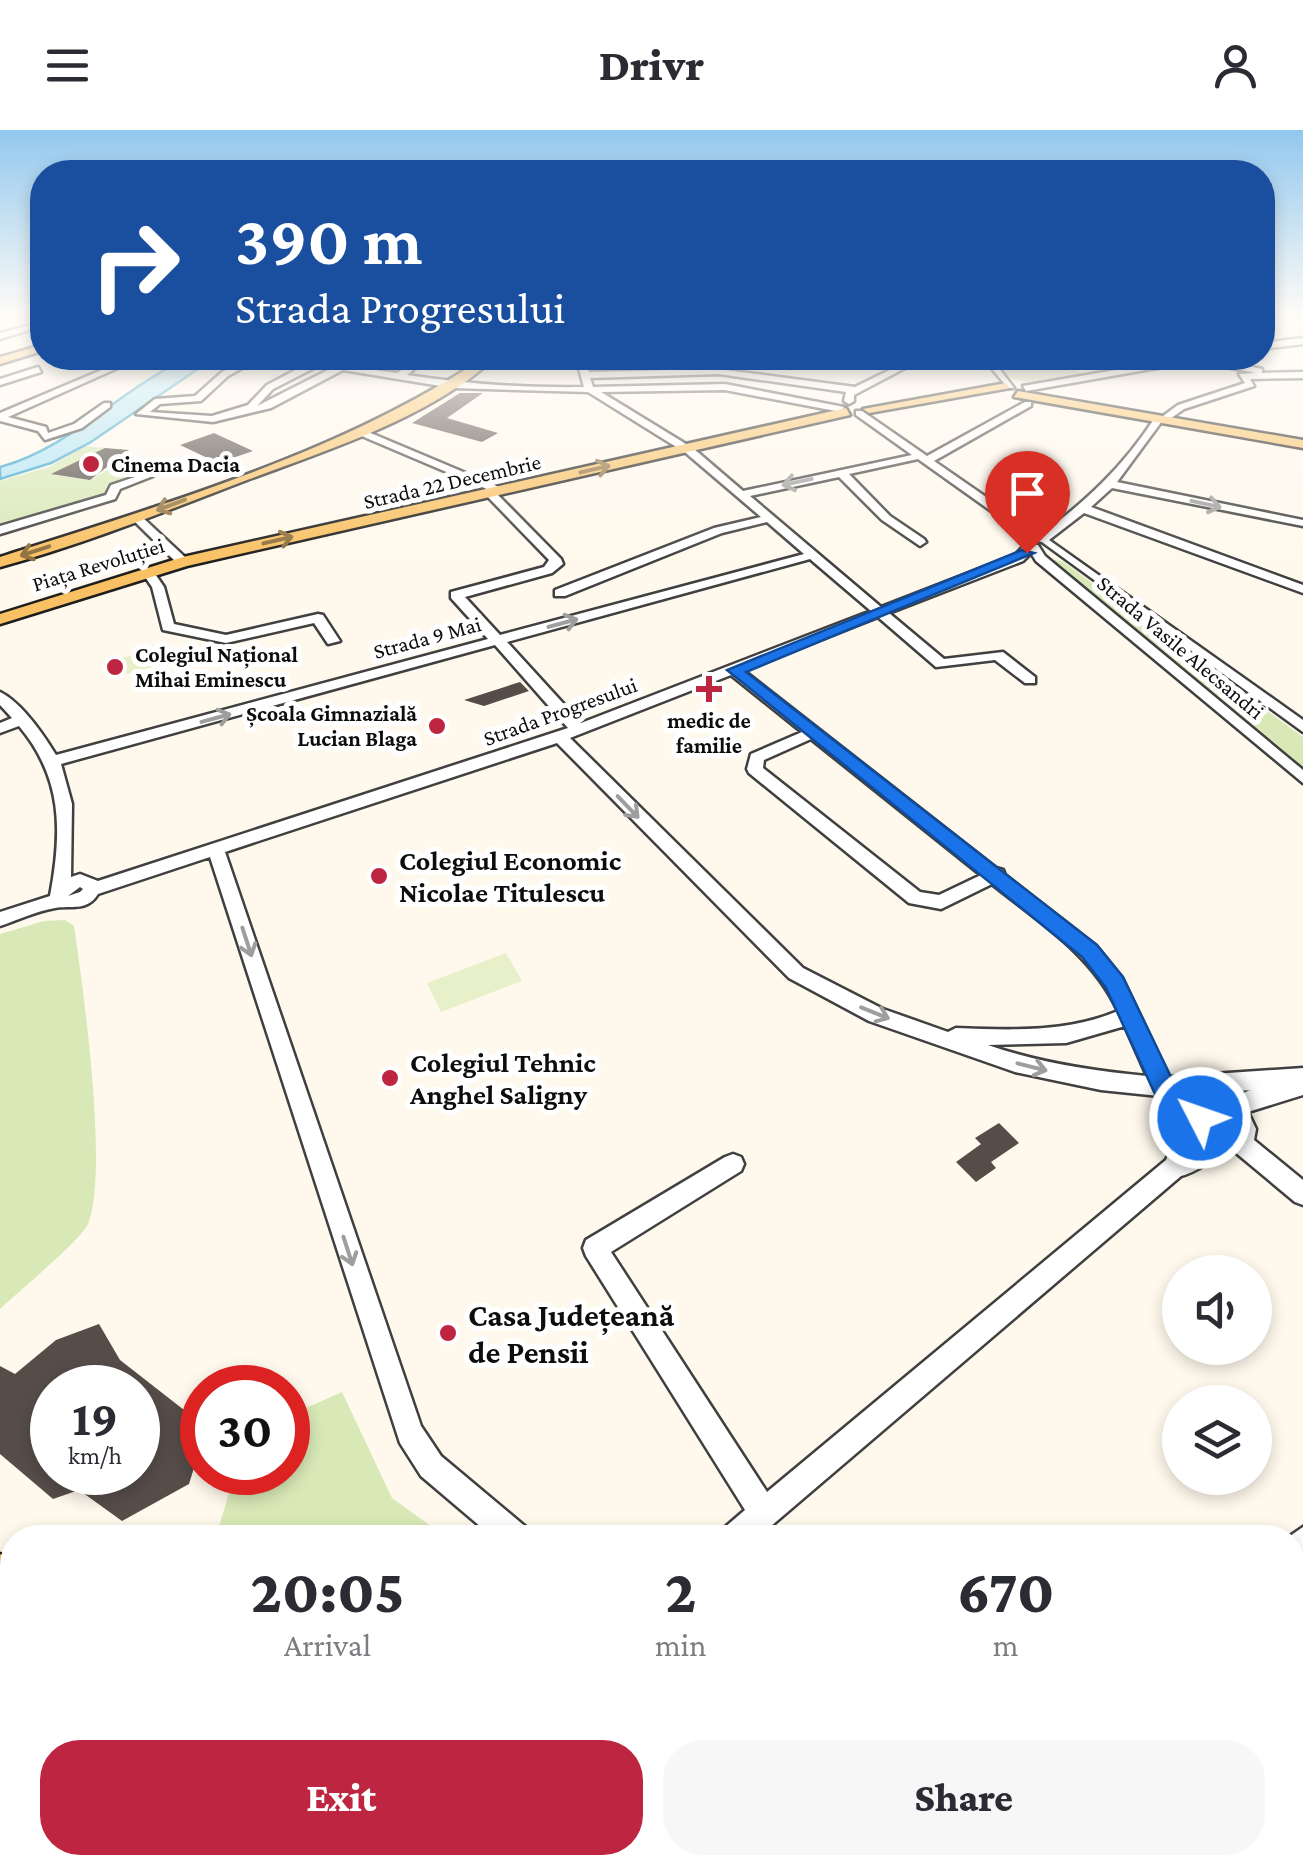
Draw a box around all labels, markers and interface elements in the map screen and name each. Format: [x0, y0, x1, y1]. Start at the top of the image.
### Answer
icon: menu [40, 38, 95, 93]
icon: person [1208, 38, 1263, 93]
text: Drivr [599, 40, 704, 90]
icon: right [70, 200, 200, 330]
text: 390 m [235, 201, 423, 279]
text: Strada Progresului [235, 283, 565, 333]
street label: Strada 22 Decembrie [361, 449, 543, 514]
pin [985, 451, 1070, 554]
place label: Cinema Dacia [111, 452, 240, 477]
marker: Cinema Dacia [80, 453, 102, 475]
one-way arrow [578, 459, 610, 477]
icon: arrive [1000, 466, 1055, 521]
one-way arrow [782, 474, 814, 493]
one-way arrow [1189, 495, 1221, 514]
one-way arrow [156, 497, 187, 515]
one-way arrow [261, 530, 293, 548]
street label: Piața Revoluției [29, 532, 168, 598]
one-way arrow [20, 543, 52, 561]
street label: Strada Vasile Alecsandri [1092, 570, 1269, 724]
street label: Strada 9 Mai [371, 611, 484, 664]
one-way arrow [547, 612, 578, 631]
place label: Colegiul Național Mihai Eminescu [135, 642, 299, 692]
marker: Colegiul Național Mihai Eminescu [104, 656, 126, 678]
street label: Strada Progresului [480, 672, 641, 751]
marker: medic de familie [696, 676, 722, 702]
place label: Școala Gimnazială Lucian Blaga [246, 701, 417, 751]
one-way arrow [200, 707, 231, 726]
place label: medic de familie [667, 708, 751, 758]
marker: Școala Gimnazială Lucian Blaga [426, 715, 448, 737]
one-way arrow [616, 794, 640, 818]
place label: Colegiul Economic Nicolae Titulescu [399, 845, 622, 908]
marker: Colegiul Economic Nicolae Titulescu [368, 865, 390, 887]
one-way arrow [239, 926, 257, 958]
one-way arrow [859, 1005, 889, 1023]
place label: Colegiul Tehnic Anghel Saligny [409, 1047, 596, 1110]
one-way arrow [1015, 1059, 1047, 1078]
position arrow [1148, 1066, 1252, 1170]
marker: Colegiul Tehnic Anghel Saligny [379, 1067, 401, 1089]
one-way arrow [340, 1235, 358, 1266]
map controls [1162, 1255, 1272, 1495]
button: sound [1162, 1255, 1272, 1365]
place label: Casa Județeană de Pensii [468, 1297, 675, 1370]
marker: Casa Județeană de Pensii [437, 1322, 459, 1344]
speed limit sign: 30 [180, 1365, 310, 1495]
button: layers [1162, 1385, 1272, 1495]
text: 19 [72, 1390, 118, 1446]
text: km/h [68, 1442, 122, 1469]
text: 20:05 [251, 1558, 405, 1625]
text: 2 [665, 1558, 696, 1625]
text: 670 [957, 1558, 1054, 1625]
text: Arrival [284, 1627, 371, 1663]
text: min [655, 1627, 706, 1663]
text: m [993, 1627, 1019, 1663]
button: Exit [40, 1740, 643, 1855]
button: Share [663, 1740, 1265, 1855]

